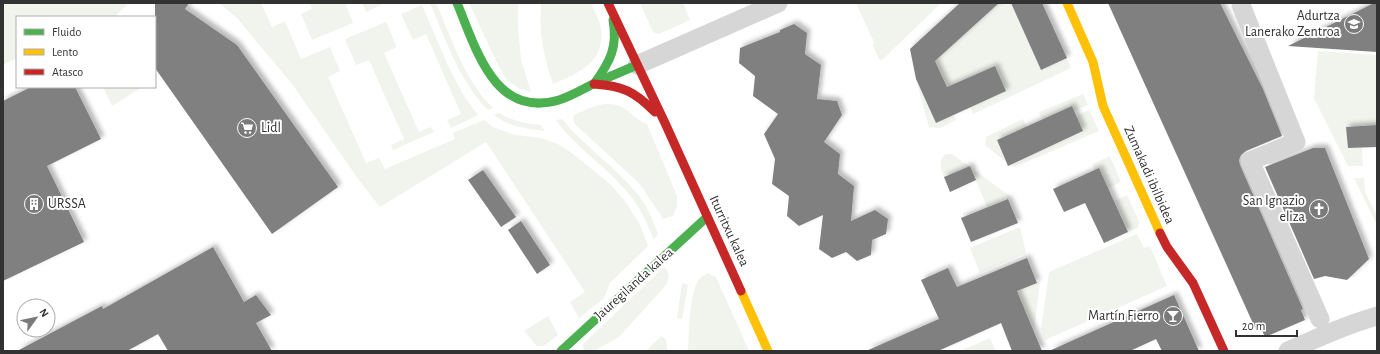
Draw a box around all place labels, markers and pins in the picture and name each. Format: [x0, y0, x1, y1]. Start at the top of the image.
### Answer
place label: Adurtza Lanerako Zentroa [1245, 9, 1341, 39]
school or university icon: Adurtza Lanerako Zentroa [1343, 13, 1365, 35]
supermarket icon: Lidl [236, 117, 258, 139]
place label: Lidl [261, 121, 281, 135]
building icon: URSSA [23, 193, 45, 215]
place label: San Ignazio eliza [1243, 194, 1306, 224]
place label: URSSA [48, 197, 86, 211]
church icon: San Ignazio eliza [1308, 198, 1330, 220]
bar icon: Martín Fierro [1162, 305, 1184, 327]
place label: Martín Fierro [1088, 309, 1159, 323]

